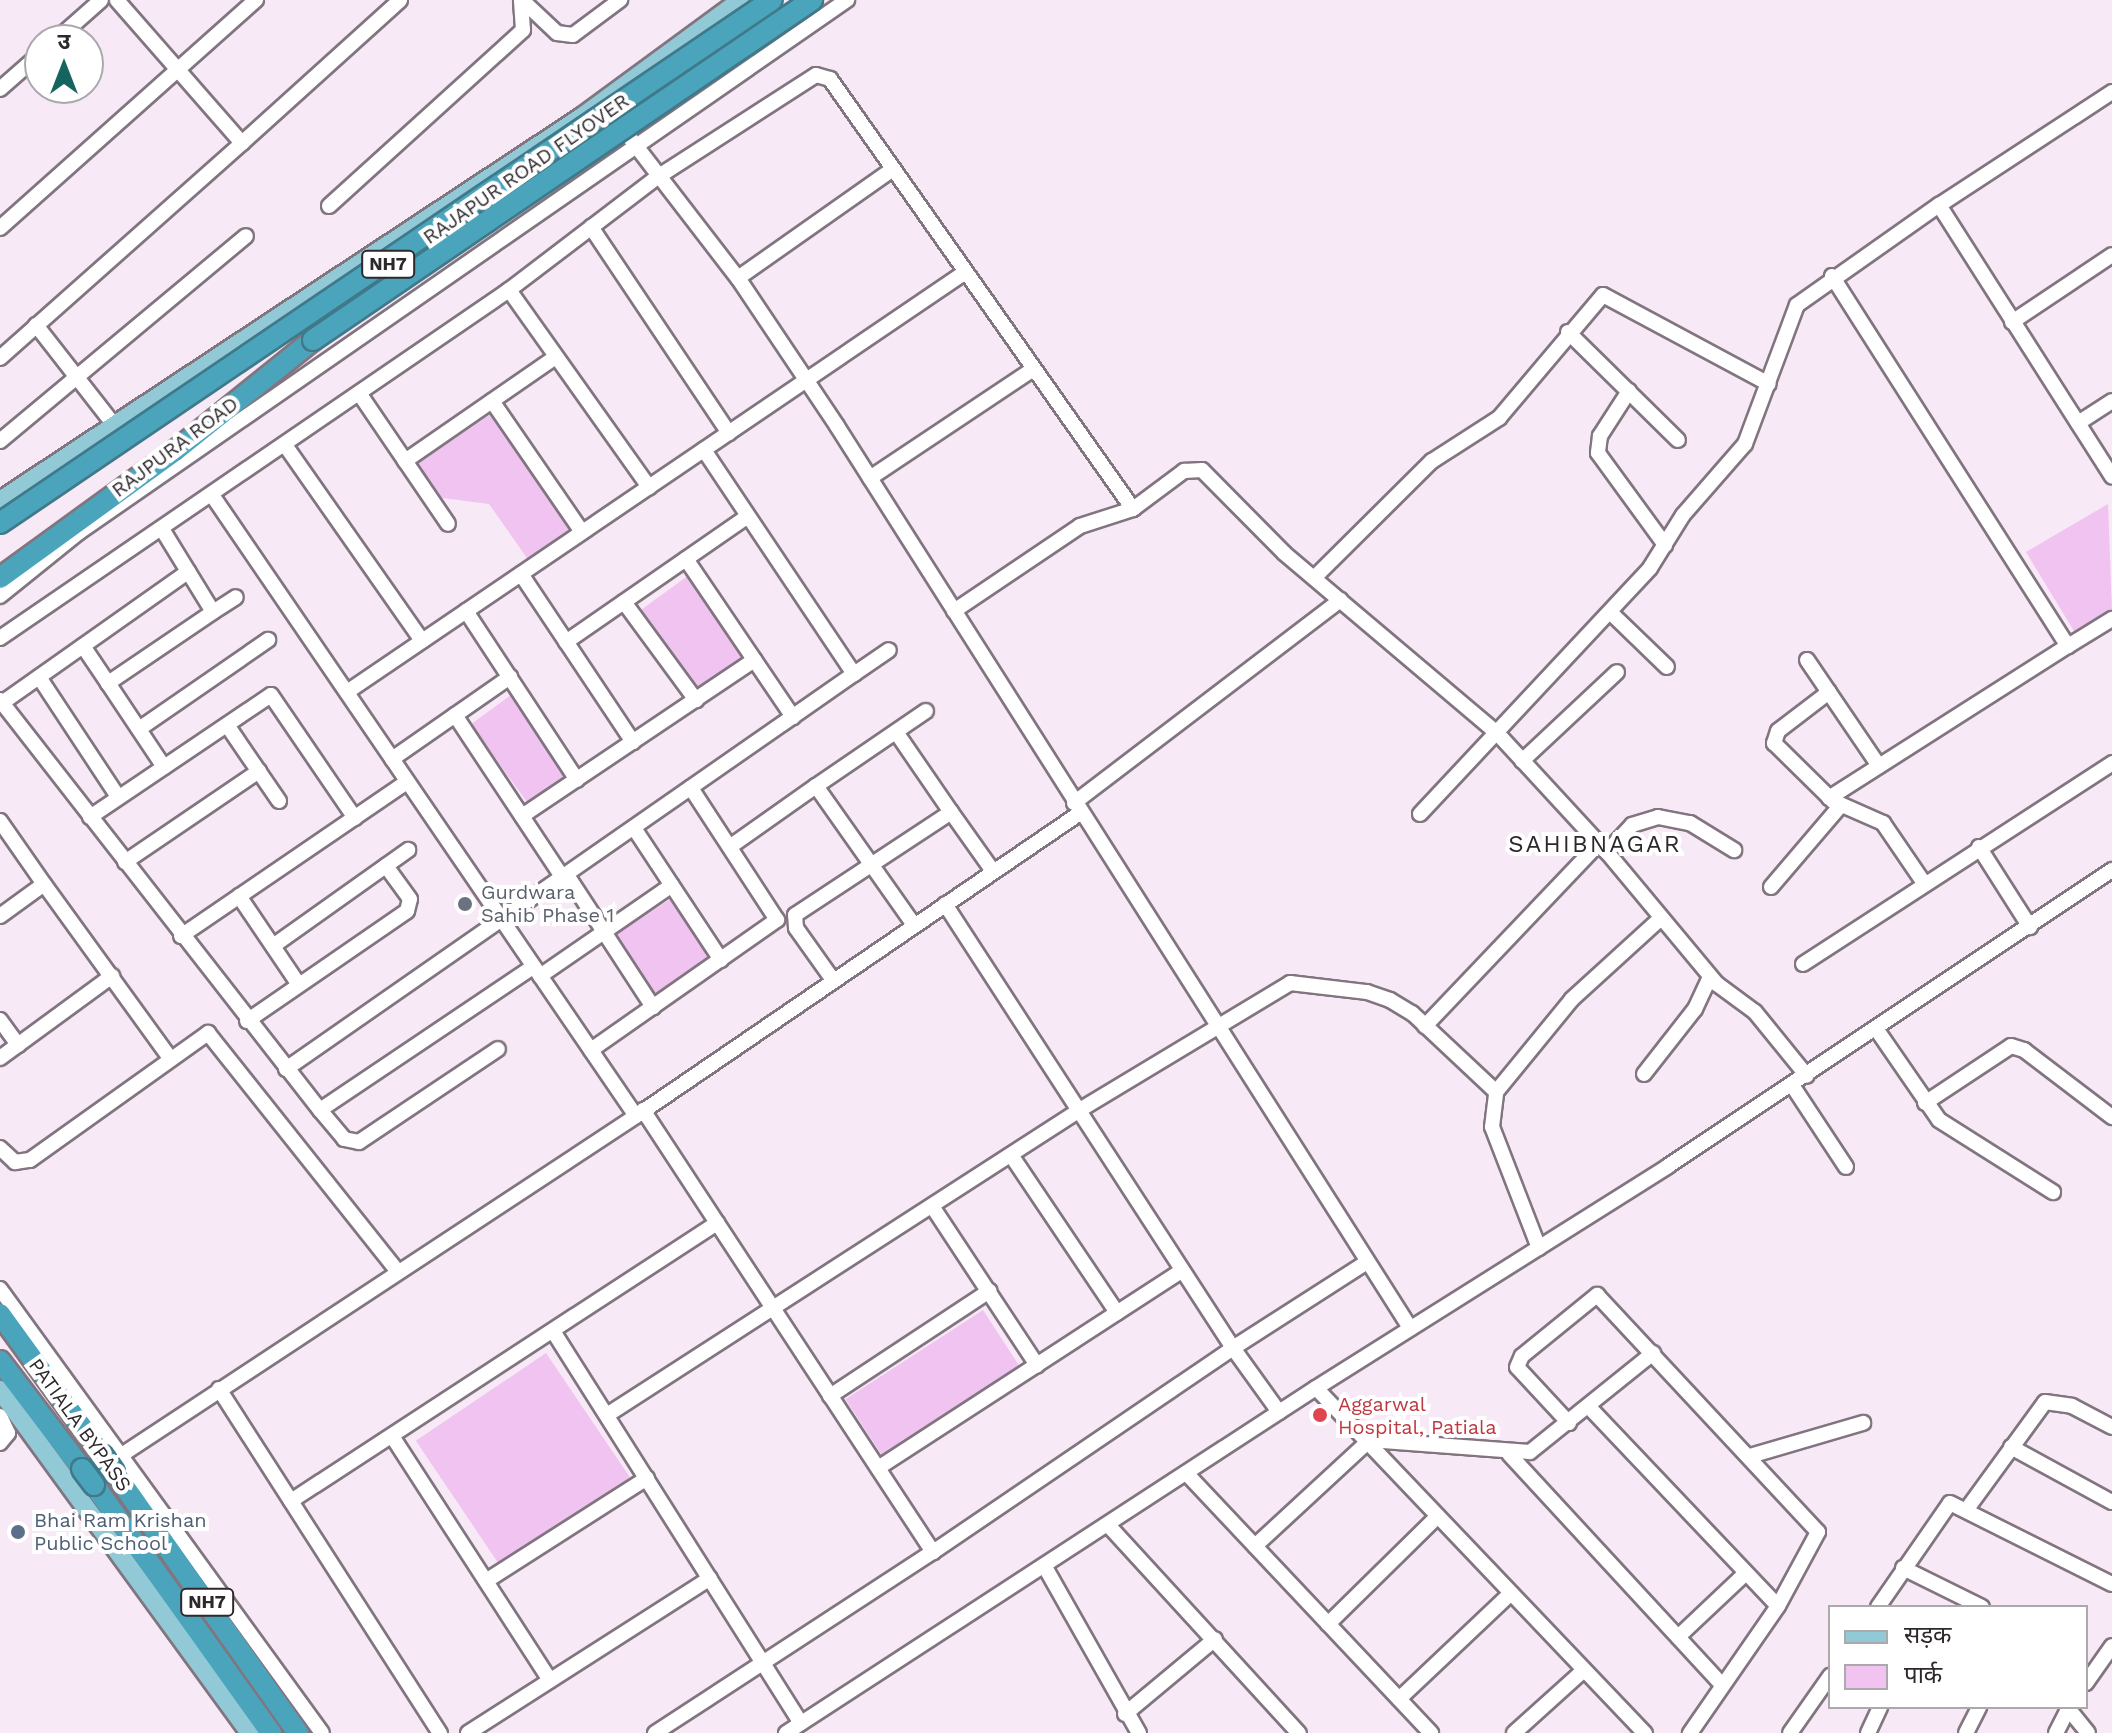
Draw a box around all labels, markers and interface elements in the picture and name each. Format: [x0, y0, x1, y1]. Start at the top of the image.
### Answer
north arrow [24, 24, 104, 104]
text: उ [58, 29, 70, 54]
street label: RAJAPUR ROAD FLYOVER [418, 89, 634, 249]
road number: NH7 [360, 250, 416, 278]
street label: RAJPURA ROAD [107, 391, 243, 503]
district label: SAHIBNAGAR [1508, 831, 1682, 859]
place label: Gurdwara Sahib Phase 1 [481, 880, 615, 927]
marker: Gurdwara Sahib Phase 1 [456, 895, 474, 913]
street label: PATIALA BYPASS [23, 1353, 137, 1497]
place label: Aggarwal Hospital, Patiala [1338, 1392, 1496, 1439]
marker: Aggarwal Hospital, Patiala [1309, 1404, 1331, 1426]
place label: Bhai Ram Krishan Public School [34, 1508, 207, 1555]
marker: Bhai Ram Krishan Public School [9, 1523, 27, 1541]
road number: NH7 [179, 1588, 235, 1616]
legend [1828, 1605, 2088, 1709]
text: सड़क [1904, 1621, 1952, 1649]
text: पार्क [1904, 1661, 1942, 1689]

